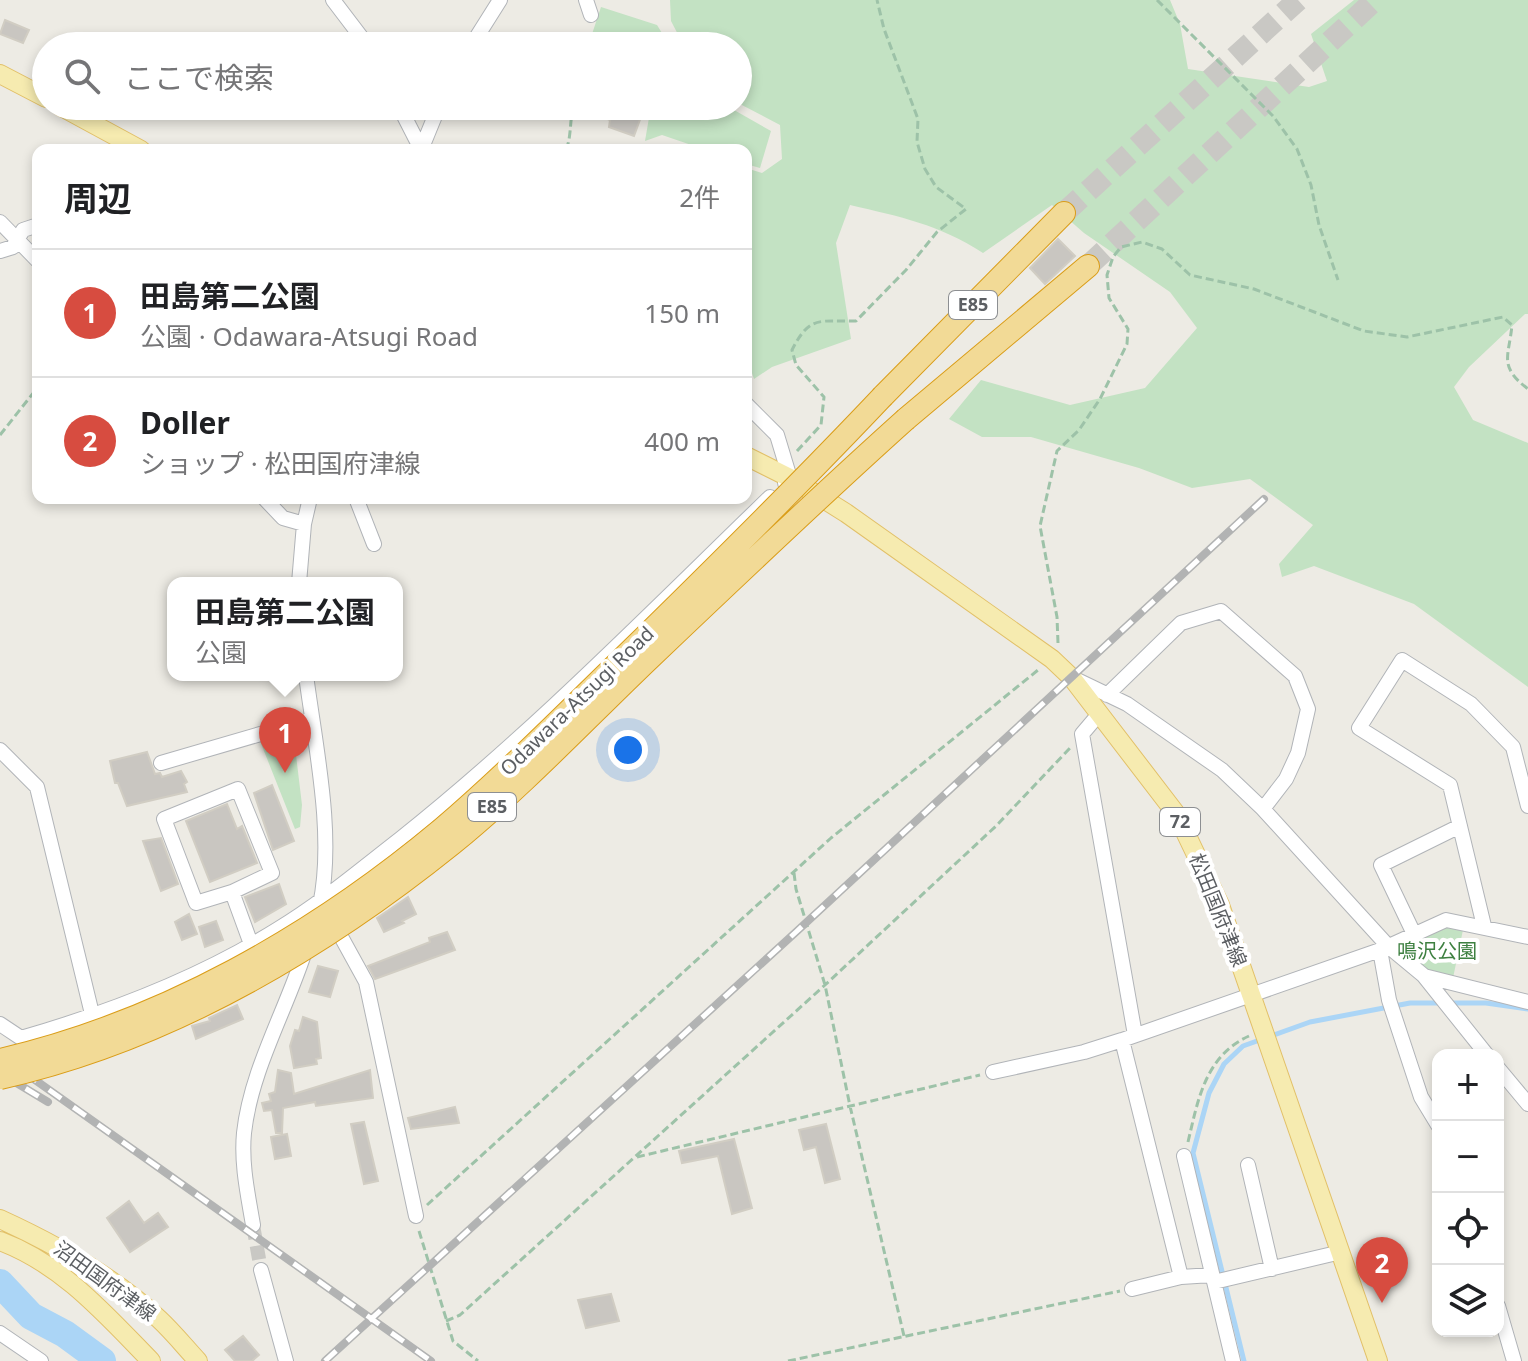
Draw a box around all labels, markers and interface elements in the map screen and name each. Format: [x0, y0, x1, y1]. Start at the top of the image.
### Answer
search box [32, 32, 752, 120]
icon: search [60, 54, 104, 98]
text: ここで検索 [124, 57, 274, 98]
text: 周辺 [64, 175, 132, 221]
text: 2件 [679, 179, 720, 215]
text: 田島第二公園 [140, 275, 320, 316]
road number: E85 [949, 291, 997, 319]
text: 1 [83, 295, 97, 331]
text: 150 m [644, 295, 720, 331]
text: 公園 · Odawara-Atsugi Road [140, 318, 478, 354]
text: Doller [140, 402, 230, 443]
text: 2 [83, 423, 97, 459]
text: 400 m [644, 423, 720, 459]
text: ショップ · 松田国府津線 [140, 445, 421, 481]
popup [167, 577, 403, 681]
text: 田島第二公園 [195, 591, 375, 632]
street label: Odawara-Atsugi Road [494, 620, 659, 781]
text: 公園 [195, 634, 247, 670]
pin: 1 [259, 707, 311, 773]
your location [608, 730, 648, 770]
road number: E85 [468, 793, 516, 821]
road number: 72 [1160, 808, 1200, 836]
street label: 松田国府津線 [1183, 849, 1253, 971]
park label: 鳴沢公園 [1397, 937, 1477, 964]
map controls [1432, 1049, 1504, 1337]
button: + [1432, 1049, 1504, 1121]
button: − [1432, 1121, 1504, 1193]
button: locate [1432, 1193, 1504, 1265]
street label: 沼田国府津線 [49, 1234, 162, 1327]
pin: 2 [1356, 1237, 1408, 1303]
button: layers [1432, 1265, 1504, 1337]

